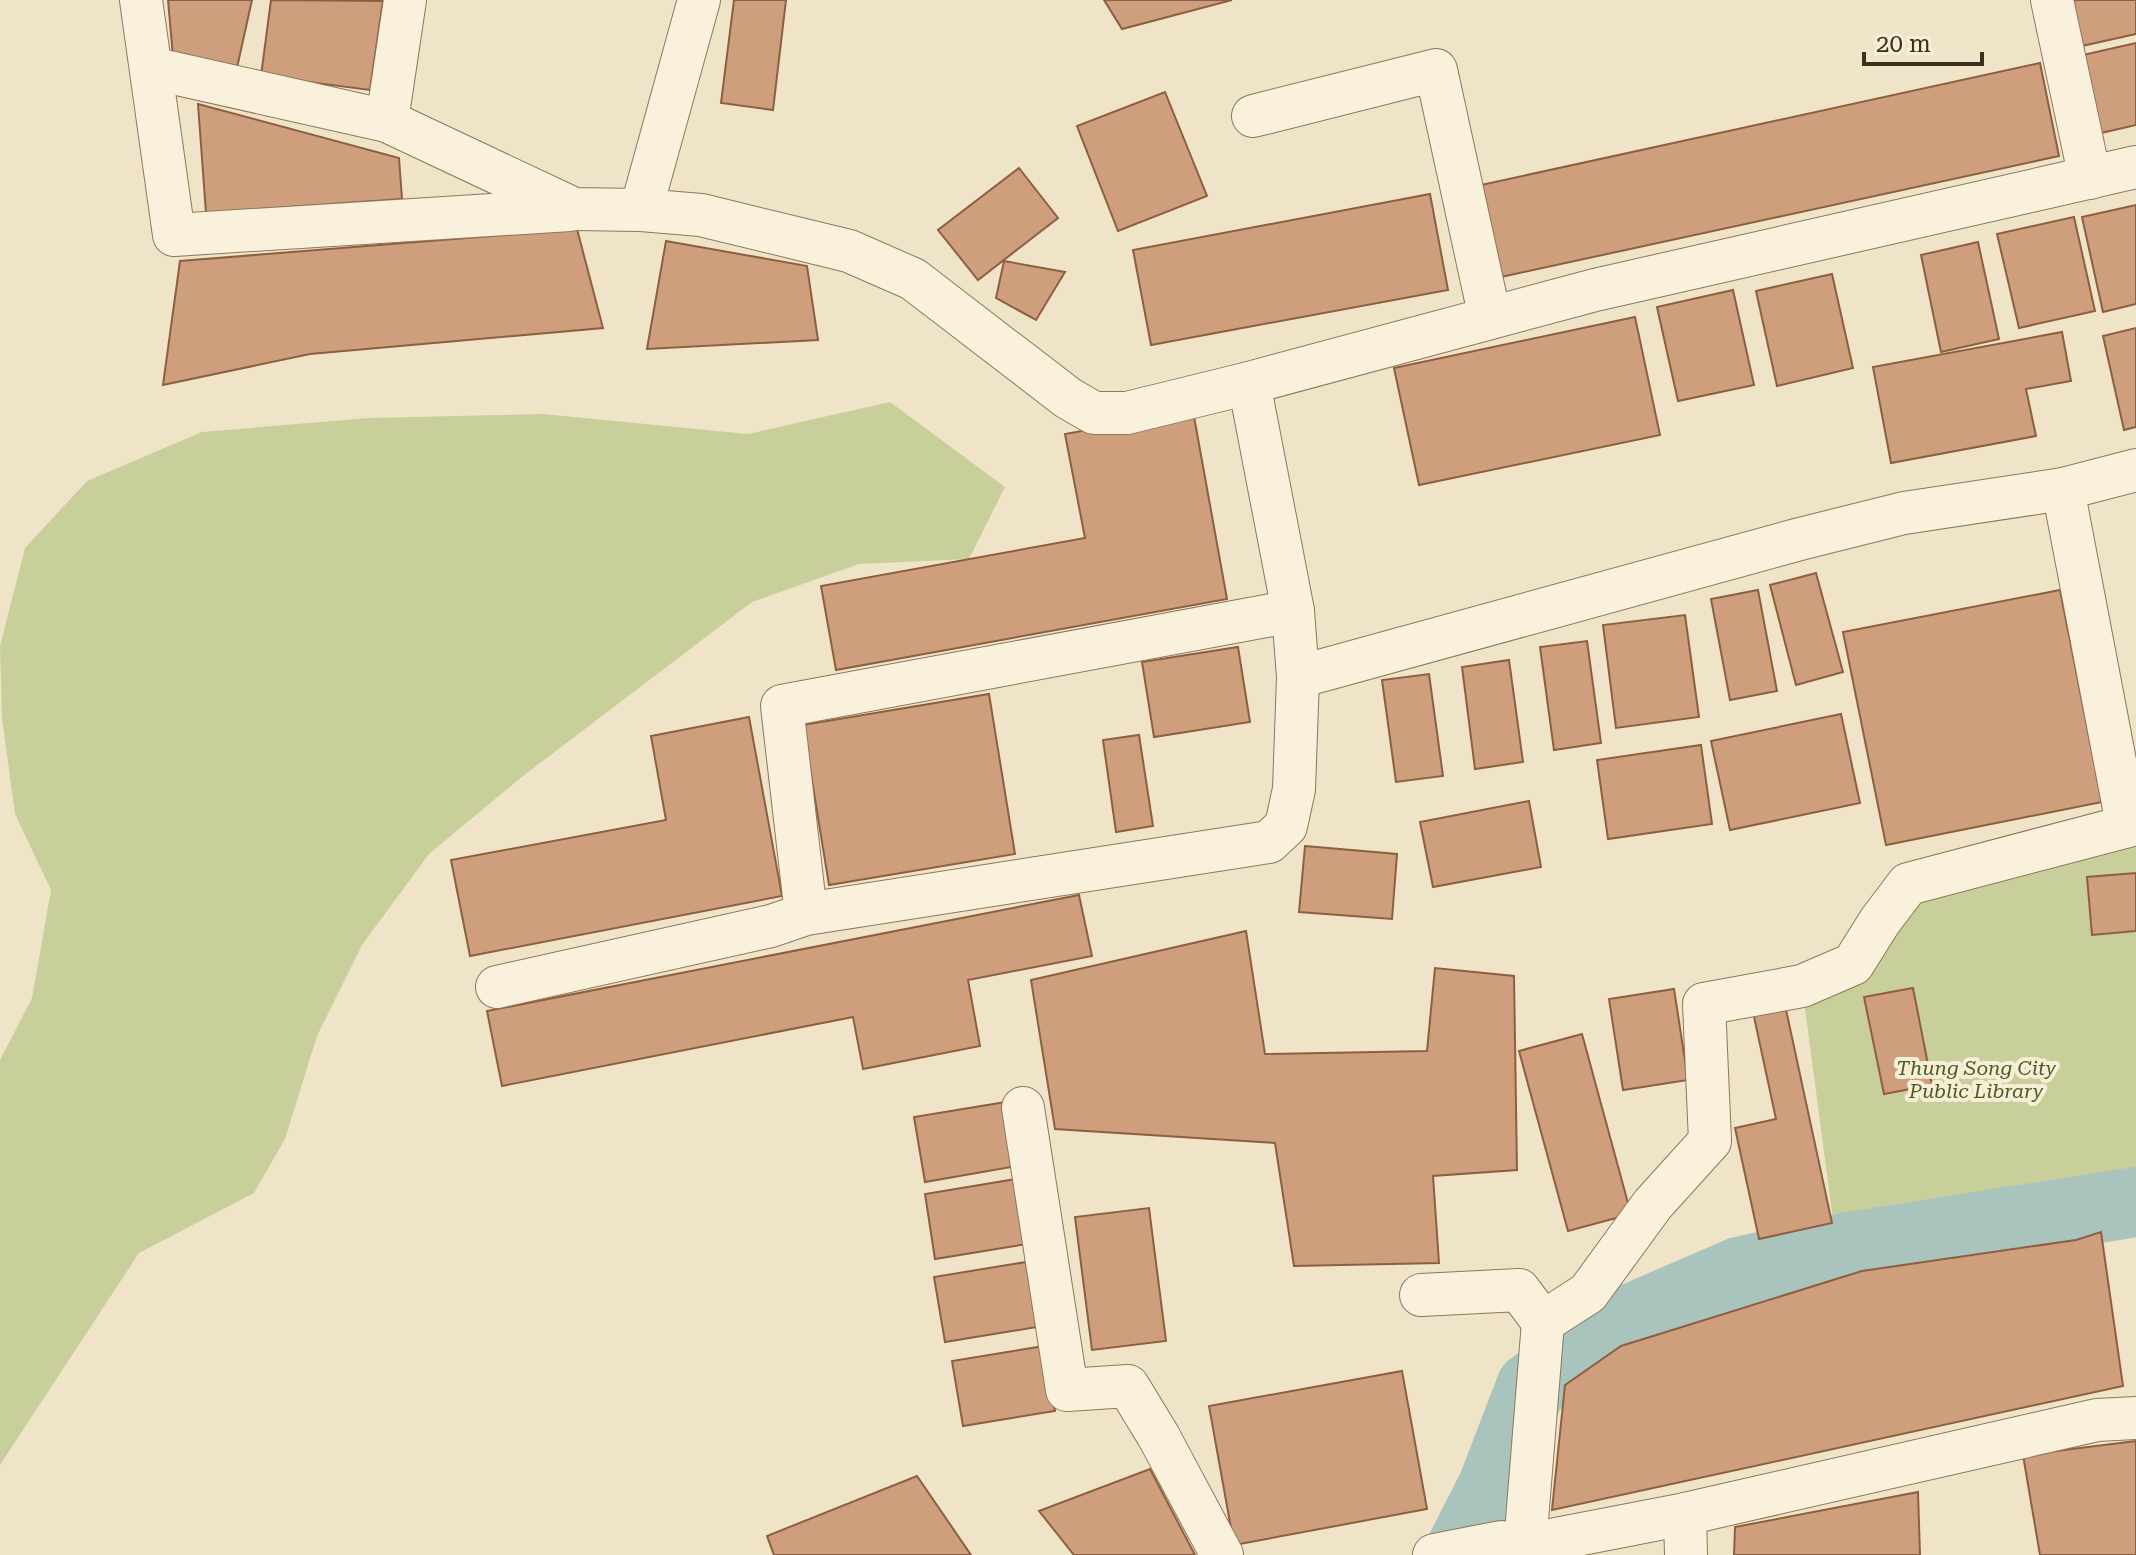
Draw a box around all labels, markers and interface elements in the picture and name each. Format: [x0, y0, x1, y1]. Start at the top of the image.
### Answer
scale bar [1864, 16, 1982, 66]
text: 20 m [1876, 30, 1931, 58]
park label: Thung Song City Public Library [1896, 1056, 2057, 1103]

